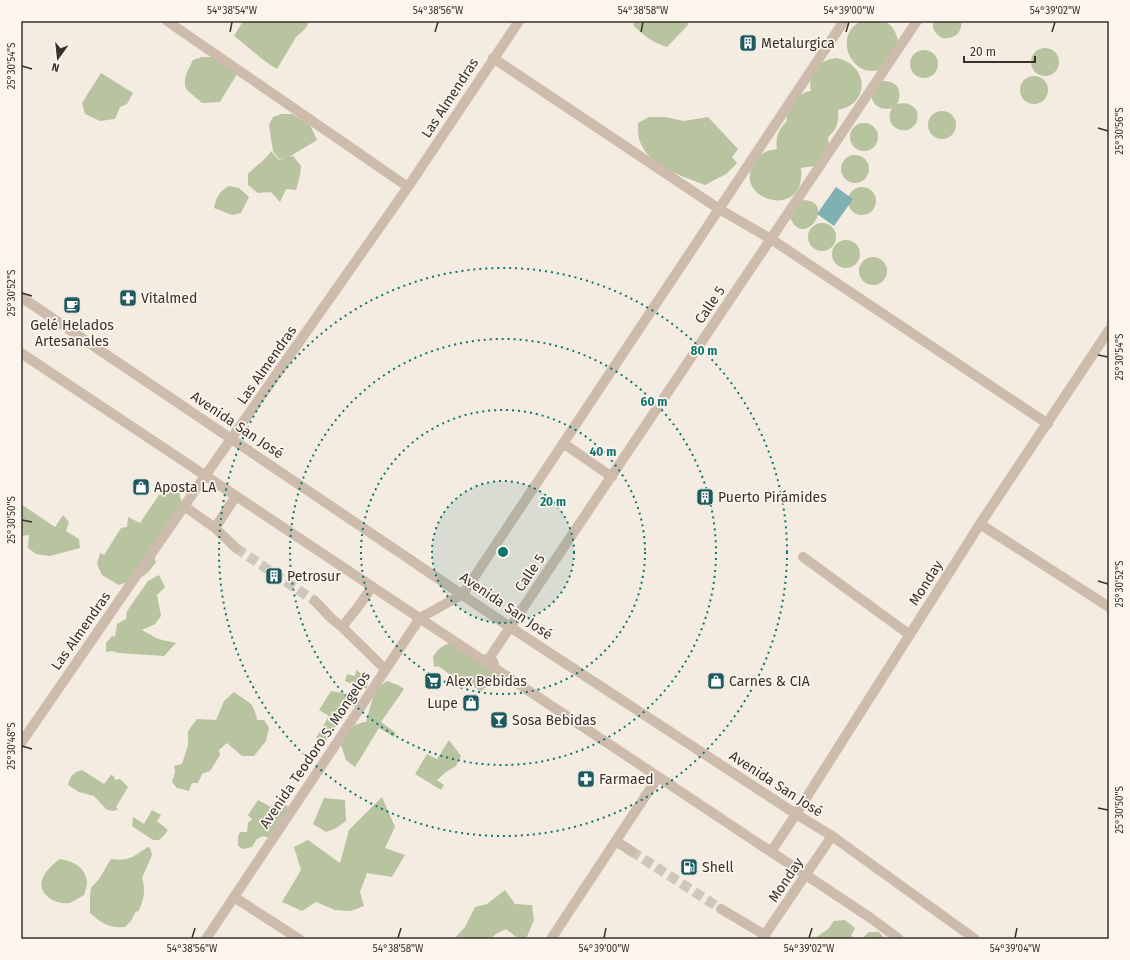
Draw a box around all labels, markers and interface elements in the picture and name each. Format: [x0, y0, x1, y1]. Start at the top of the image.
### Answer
text: 54°38'54"W [207, 5, 258, 17]
text: 54°38'56"W [413, 5, 464, 17]
text: 54°38'58"W [618, 5, 669, 17]
text: 54°39'00"W [823, 5, 875, 17]
text: 54°39'02"W [1030, 5, 1081, 17]
building icon: Metalurgica [738, 33, 758, 53]
place label: Metalurgica [761, 35, 835, 52]
north arrow [38, 38, 78, 78]
scale bar [964, 38, 1035, 64]
text: 25°30'54"S [6, 42, 18, 90]
text: 20 m [970, 45, 996, 59]
street label: Las Almendras [418, 54, 482, 141]
text: N [50, 60, 61, 74]
text: 25°30'56"S [1114, 107, 1126, 155]
text: 25°30'52"S [6, 269, 18, 317]
street label: Calle 5 [691, 283, 729, 327]
pharmacy icon: Vitalmed [118, 288, 138, 308]
place label: Vitalmed [141, 290, 197, 307]
cafe icon: Gelé Helados Artesanales [62, 295, 82, 315]
place label: Gelé Helados Artesanales [30, 317, 114, 350]
street label: Las Almendras [234, 322, 301, 407]
text: 25°30'54"S [1114, 333, 1126, 381]
text: 80 m [691, 344, 717, 358]
street label: Avenida San José [187, 388, 287, 462]
text: 60 m [641, 395, 667, 409]
text: 40 m [590, 445, 616, 459]
shop icon: Aposta LA [131, 477, 151, 497]
place label: Aposta LA [154, 479, 216, 496]
building icon: Puerto Pirámides [695, 487, 715, 507]
place label: Puerto Pirámides [718, 489, 827, 506]
text: 20 m [540, 495, 566, 509]
text: 25°30'50"S [6, 496, 18, 544]
centre of rings [496, 545, 510, 559]
street label: Calle 5 [511, 551, 549, 595]
street label: Monday [906, 557, 946, 609]
text: 25°30'52"S [1114, 560, 1126, 608]
building icon: Petrosur [264, 566, 284, 586]
place label: Petrosur [287, 568, 341, 585]
street label: Avenida San José [456, 569, 556, 643]
street label: Las Almendras [48, 588, 115, 673]
street label: Avenida Teodoro S. Mongelos [256, 668, 374, 832]
supermarket icon: Alex Bebidas [423, 671, 443, 691]
shop icon: Carnes & CIA [706, 671, 726, 691]
place label: Alex Bebidas [446, 673, 527, 690]
place label: Carnes & CIA [729, 673, 810, 690]
shop icon: Lupe [461, 693, 481, 713]
place label: Lupe [427, 695, 458, 712]
bar icon: Sosa Bebidas [489, 710, 509, 730]
place label: Sosa Bebidas [512, 712, 597, 729]
text: 25°30'48"S [6, 722, 18, 770]
street label: Avenida San José [726, 747, 826, 821]
pharmacy icon: Farmaed [576, 769, 596, 789]
place label: Farmaed [599, 771, 654, 788]
text: 25°30'50"S [1114, 786, 1126, 834]
street label: Monday [765, 854, 807, 905]
fuel station icon: Shell [679, 857, 699, 877]
place label: Shell [702, 859, 734, 876]
text: 54°38'56"W [167, 943, 218, 955]
text: 54°38'58"W [373, 943, 424, 955]
text: 54°39'00"W [578, 943, 630, 955]
text: 54°39'02"W [784, 943, 835, 955]
text: 54°39'04"W [990, 943, 1041, 955]

